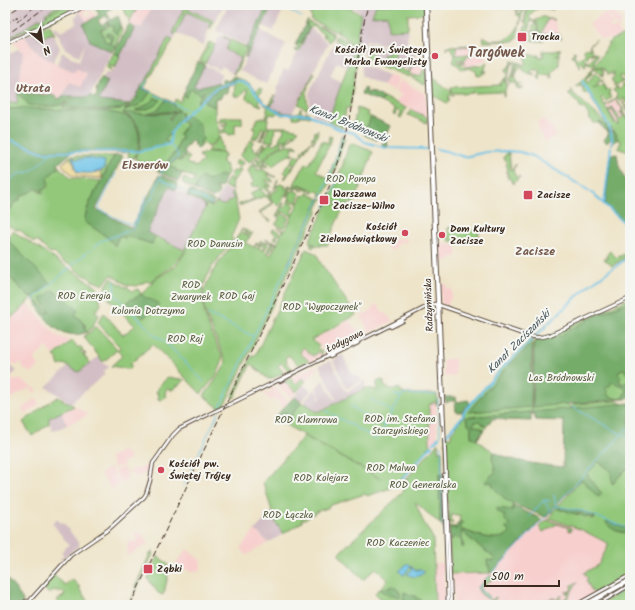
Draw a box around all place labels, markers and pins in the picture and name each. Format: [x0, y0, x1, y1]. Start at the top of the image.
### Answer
place label: Trocka [531, 29, 560, 45]
marker: Trocka [516, 31, 528, 43]
place label: Kościół pw. Świętego Marka Ewangelisty [335, 42, 428, 70]
marker: Kościół pw. Świętego Marka Ewangelisty [430, 51, 440, 61]
place label: Warszawa Zacisze-Wilno [333, 186, 395, 214]
place label: Zacisze [537, 187, 571, 203]
marker: Zacisze [522, 189, 534, 201]
marker: Warszawa Zacisze-Wilno [318, 194, 330, 206]
place label: Kościół Zielonoświątkowy [320, 219, 398, 247]
place label: Dom Kultury Zacisze [450, 221, 506, 249]
marker: Kościół Zielonoświątkowy [400, 228, 410, 238]
marker: Dom Kultury Zacisze [437, 230, 447, 240]
place label: Kościół pw. Świętej Trójcy [169, 456, 232, 484]
marker: Kościół pw. Świętej Trójcy [156, 465, 166, 475]
place label: Ząbki [157, 561, 182, 577]
marker: Ząbki [142, 563, 154, 575]

